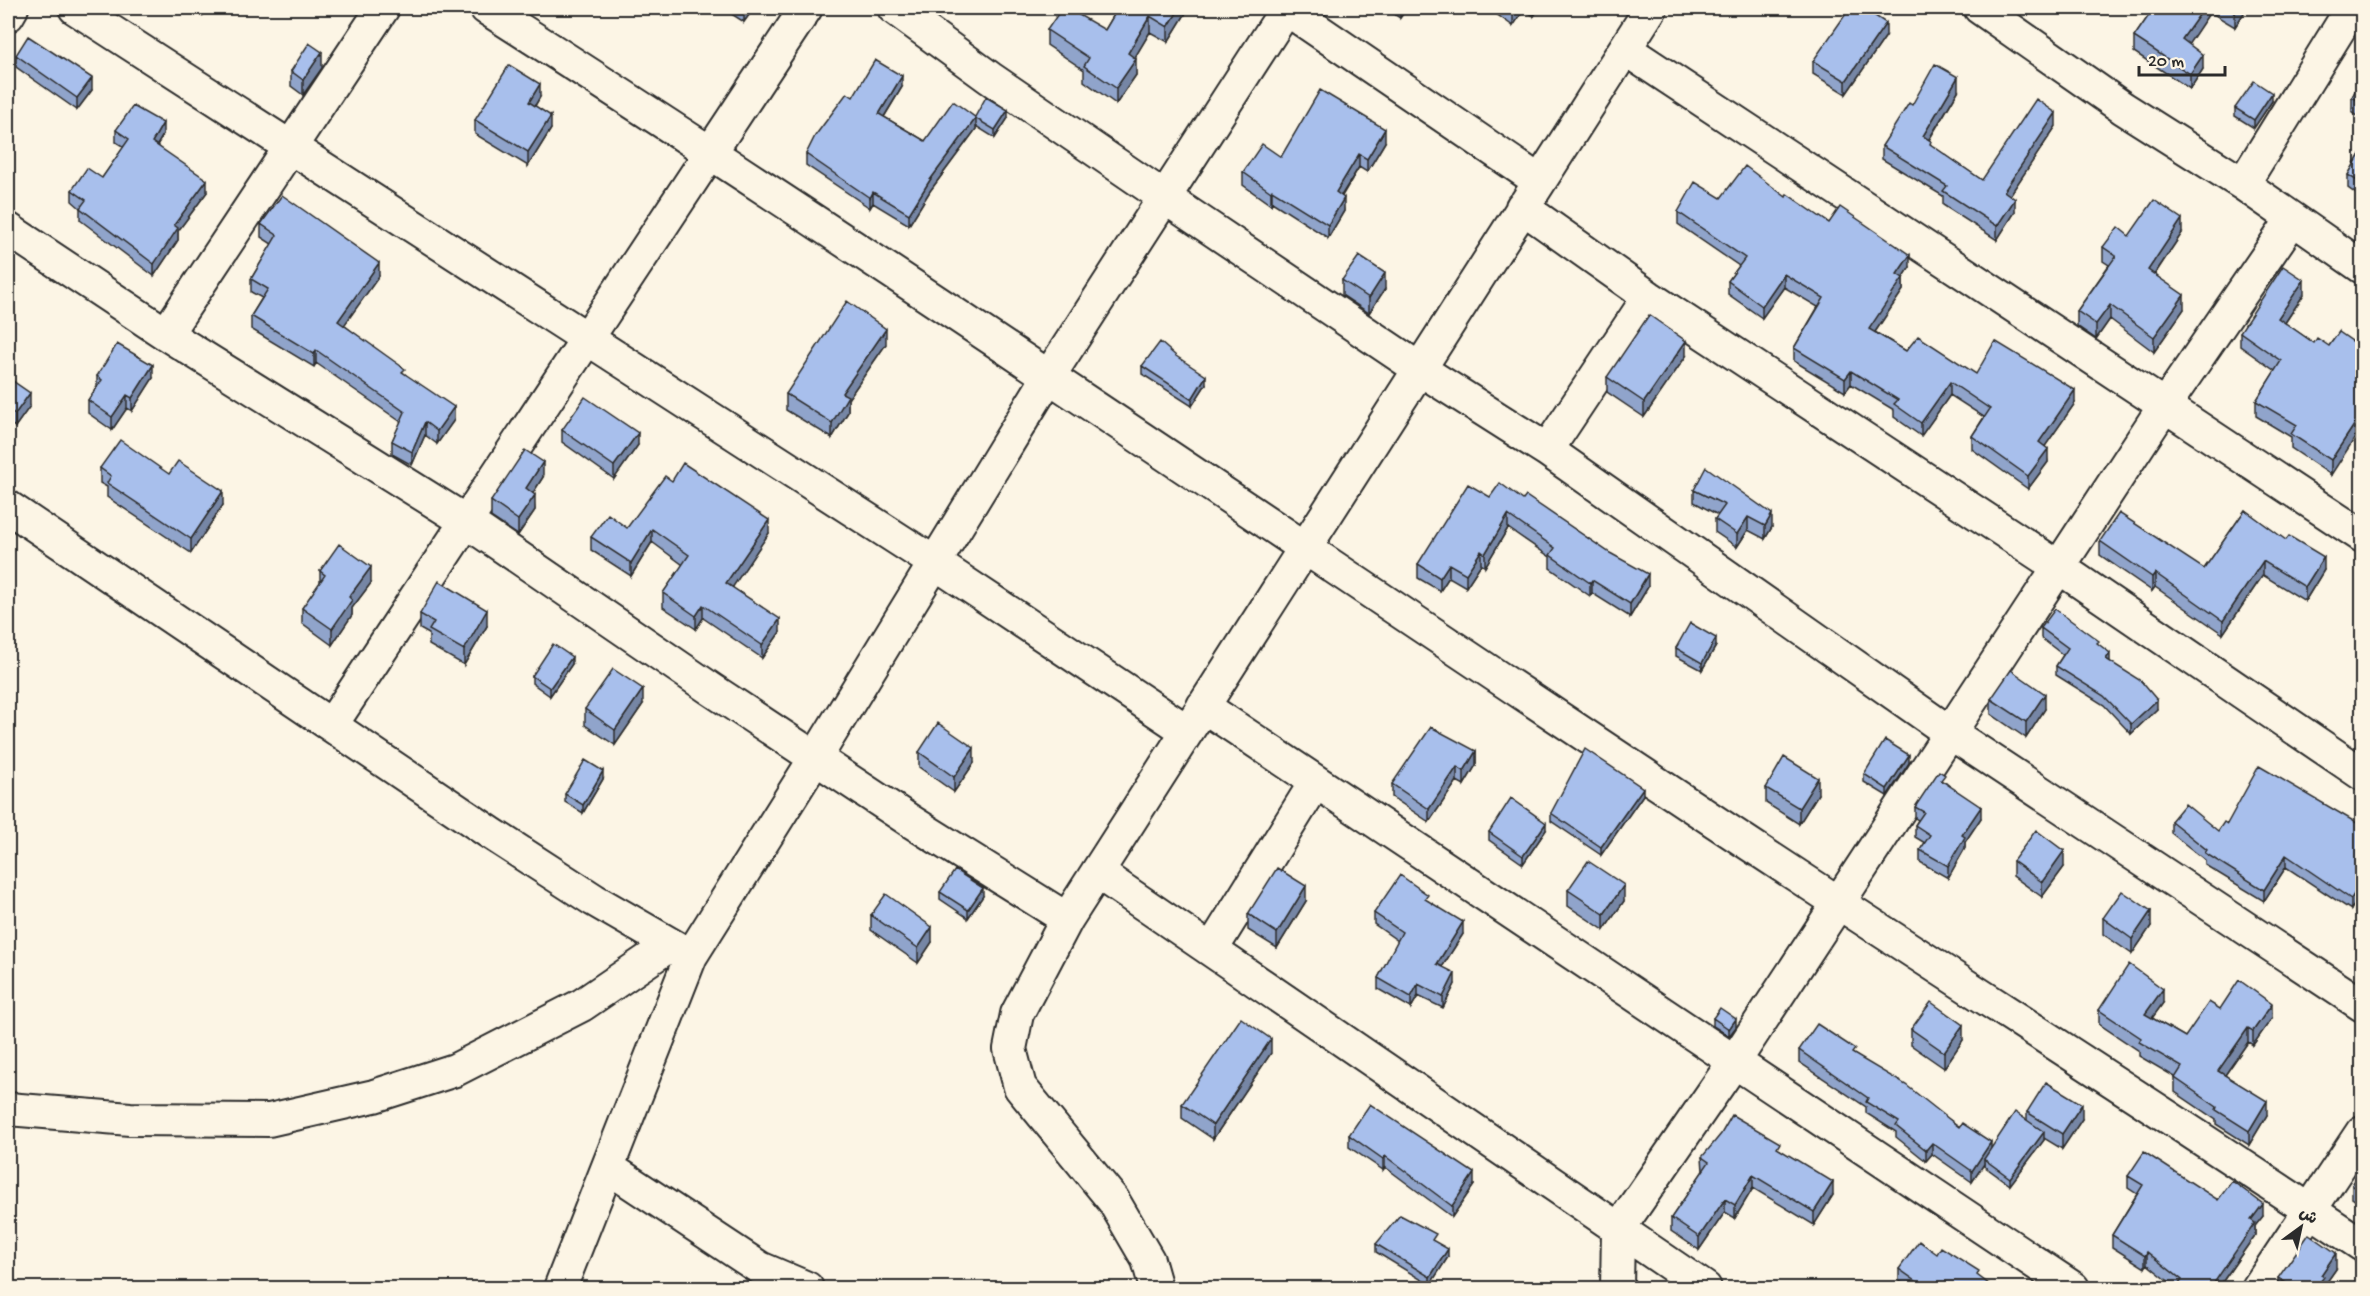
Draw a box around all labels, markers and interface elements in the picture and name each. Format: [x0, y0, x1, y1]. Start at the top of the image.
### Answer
scale bar [2139, 39, 2224, 77]
text: 20 m [2148, 52, 2184, 73]
north arrow [2271, 1197, 2331, 1257]
text: ش [2295, 1205, 2320, 1230]

